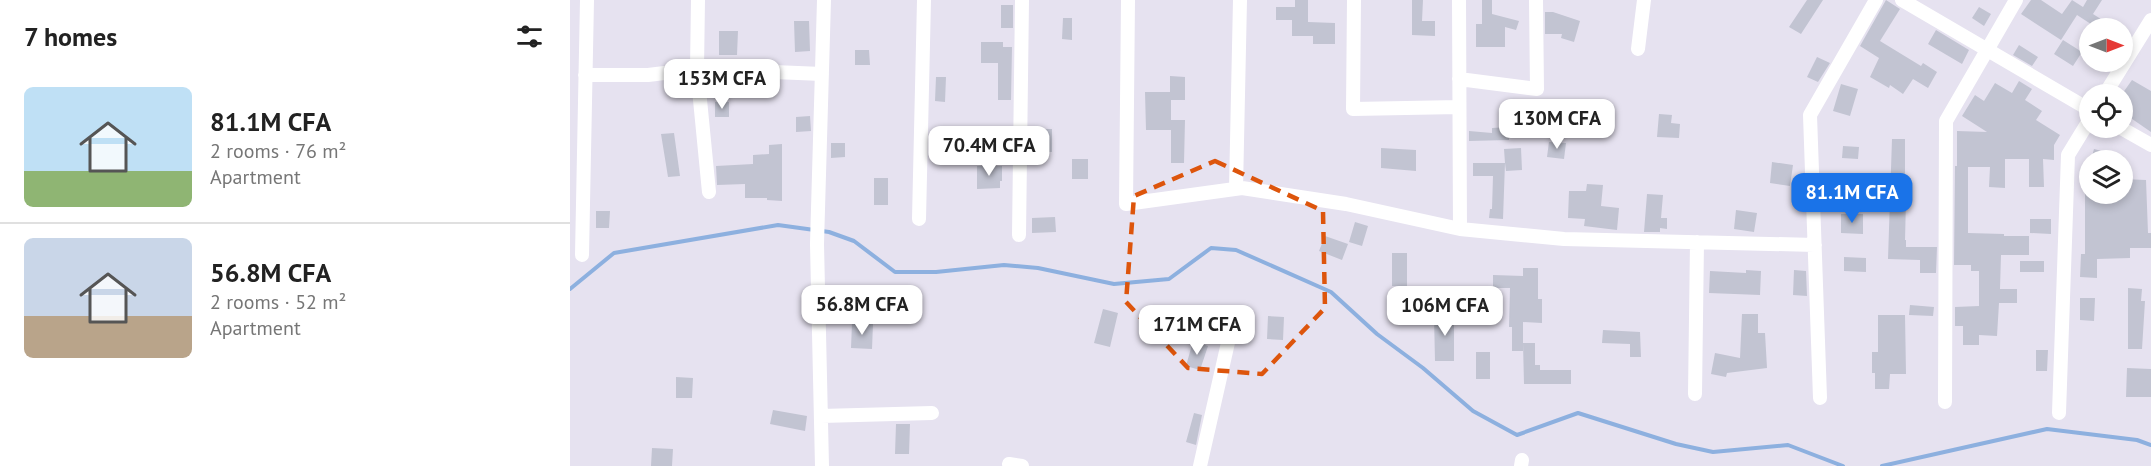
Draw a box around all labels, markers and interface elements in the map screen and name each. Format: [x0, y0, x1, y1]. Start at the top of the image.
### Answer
north arrow [2079, 18, 2133, 72]
map controls [2079, 18, 2133, 204]
text: 7 homes [24, 20, 117, 53]
icon: filters [513, 20, 546, 53]
pin: 153M CFA [660, 59, 784, 110]
text: 153M CFA [678, 65, 766, 91]
button: locate [2079, 84, 2133, 138]
pin: 130M CFA [1495, 99, 1619, 150]
text: 81.1M CFA [210, 105, 331, 138]
text: 130M CFA [1513, 105, 1601, 131]
icon: home [72, 111, 144, 183]
pin: 70.4M CFA [920, 126, 1058, 177]
text: 70.4M CFA [942, 132, 1036, 158]
text: 2 rooms · 76 m² [210, 138, 346, 164]
button: layers [2079, 150, 2133, 204]
text: Apartment [210, 164, 301, 190]
pin: 81.1M CFA [1783, 173, 1921, 224]
text: 81.1M CFA [1805, 179, 1899, 205]
text: 56.8M CFA [210, 256, 331, 289]
icon: home [72, 262, 144, 334]
pin: 56.8M CFA [793, 285, 931, 336]
pin: 106M CFA [1383, 286, 1507, 337]
text: 2 rooms · 52 m² [210, 289, 346, 315]
text: 56.8M CFA [815, 291, 909, 317]
text: 106M CFA [1401, 292, 1489, 318]
pin: 171M CFA [1135, 305, 1259, 356]
text: 171M CFA [1153, 311, 1241, 337]
text: Apartment [210, 315, 301, 341]

